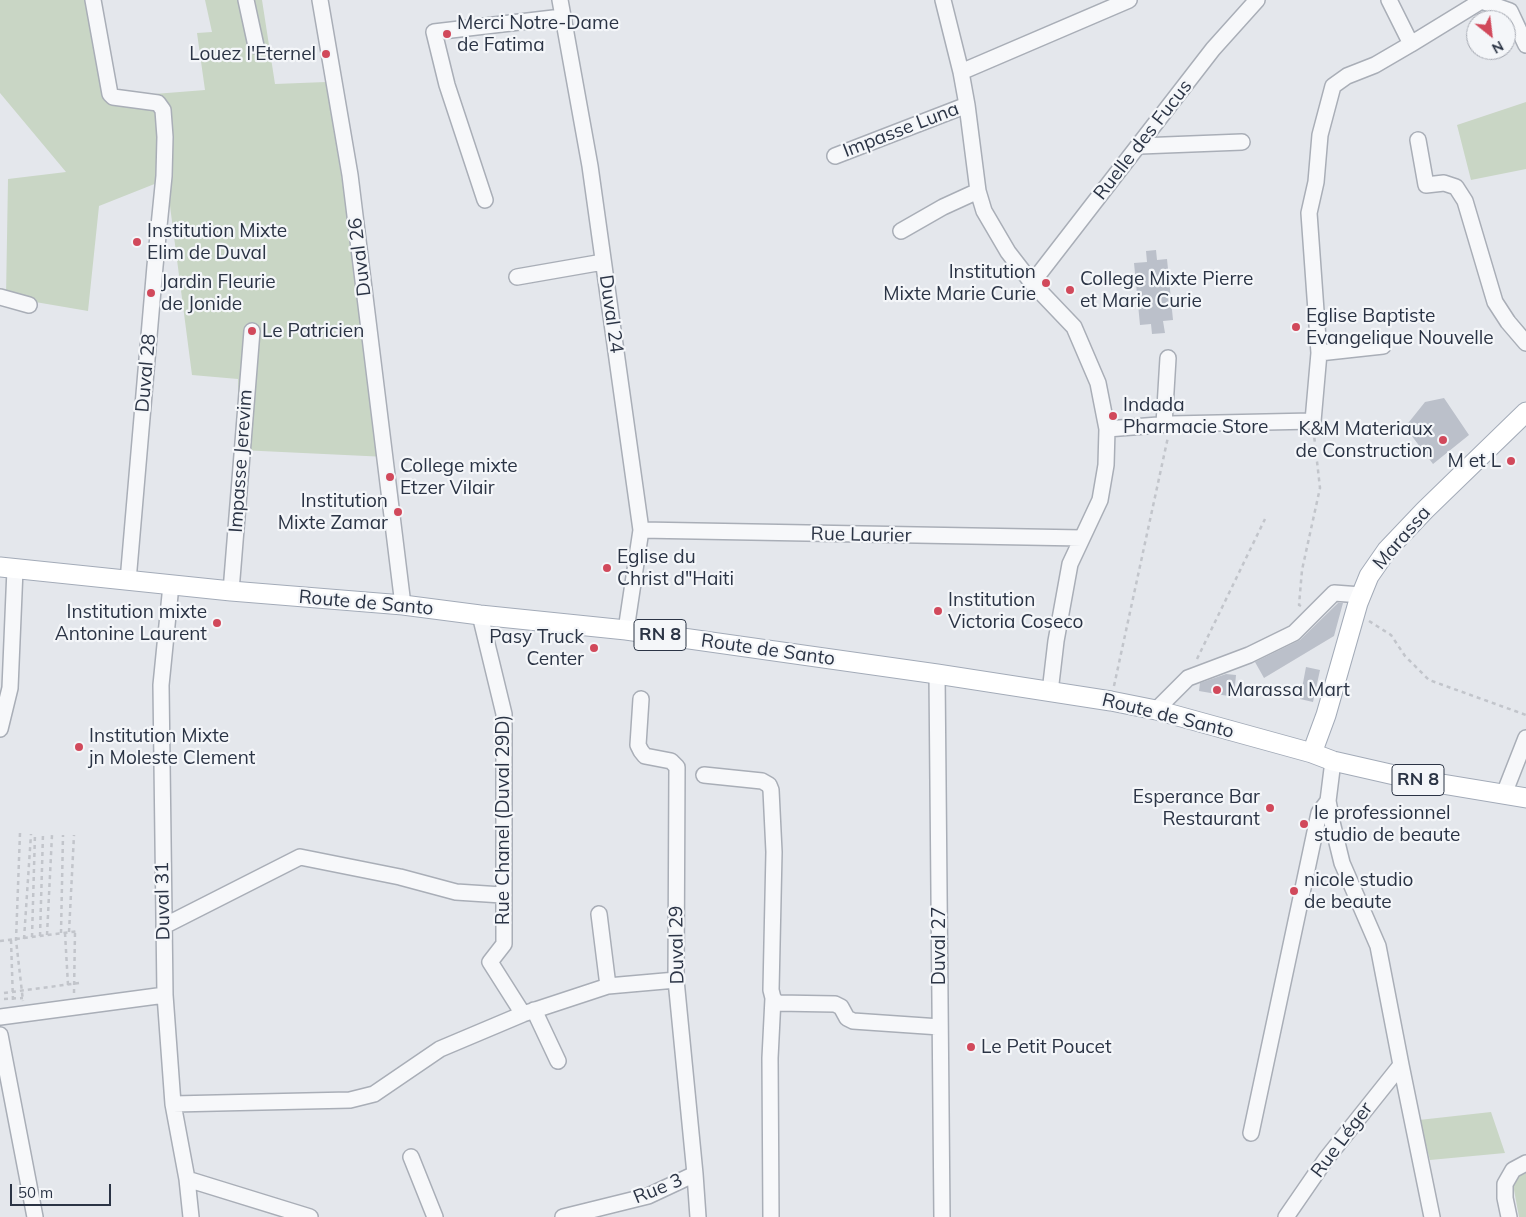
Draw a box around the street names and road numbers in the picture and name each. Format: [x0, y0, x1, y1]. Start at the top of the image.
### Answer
street label: Ruelle des Fucus [1089, 75, 1197, 205]
street label: Impasse Luna [840, 97, 962, 163]
street label: Duval 26 [344, 217, 376, 297]
street label: Duval 24 [594, 273, 628, 355]
street label: Duval 28 [131, 333, 161, 413]
street label: Impasse Jerevim [225, 389, 257, 533]
street label: Marassa [1368, 502, 1436, 574]
street label: Rue Laurier [810, 523, 912, 547]
street label: Route de Santo [298, 586, 434, 620]
road number: RN 8 [634, 620, 686, 650]
street label: Route de Santo [700, 629, 836, 671]
street label: Route de Santo [1100, 689, 1236, 743]
street label: Rue Chanel (Duval 29D) [492, 715, 514, 925]
road number: RN 8 [1392, 764, 1444, 796]
street label: Duval 31 [151, 861, 175, 941]
street label: Duval 29 [665, 905, 689, 985]
street label: Duval 27 [928, 907, 950, 985]
street label: Rue Léger [1306, 1098, 1378, 1182]
street label: Rue 3 [630, 1169, 686, 1209]

